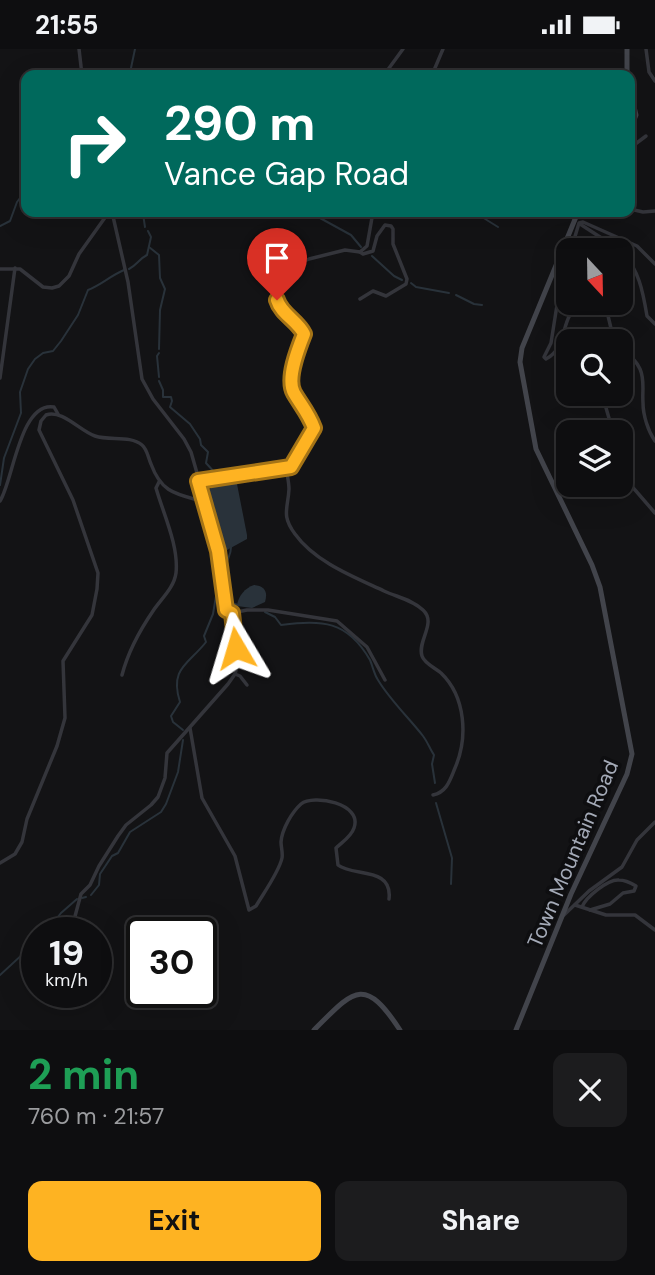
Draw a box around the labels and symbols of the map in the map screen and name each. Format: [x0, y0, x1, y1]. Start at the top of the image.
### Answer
pin [247, 228, 307, 300]
north arrow [556, 238, 634, 315]
position arrow [199, 611, 273, 685]
street label: Town Mountain Road [521, 756, 625, 952]
speed limit sign: 30 [126, 917, 217, 1008]

